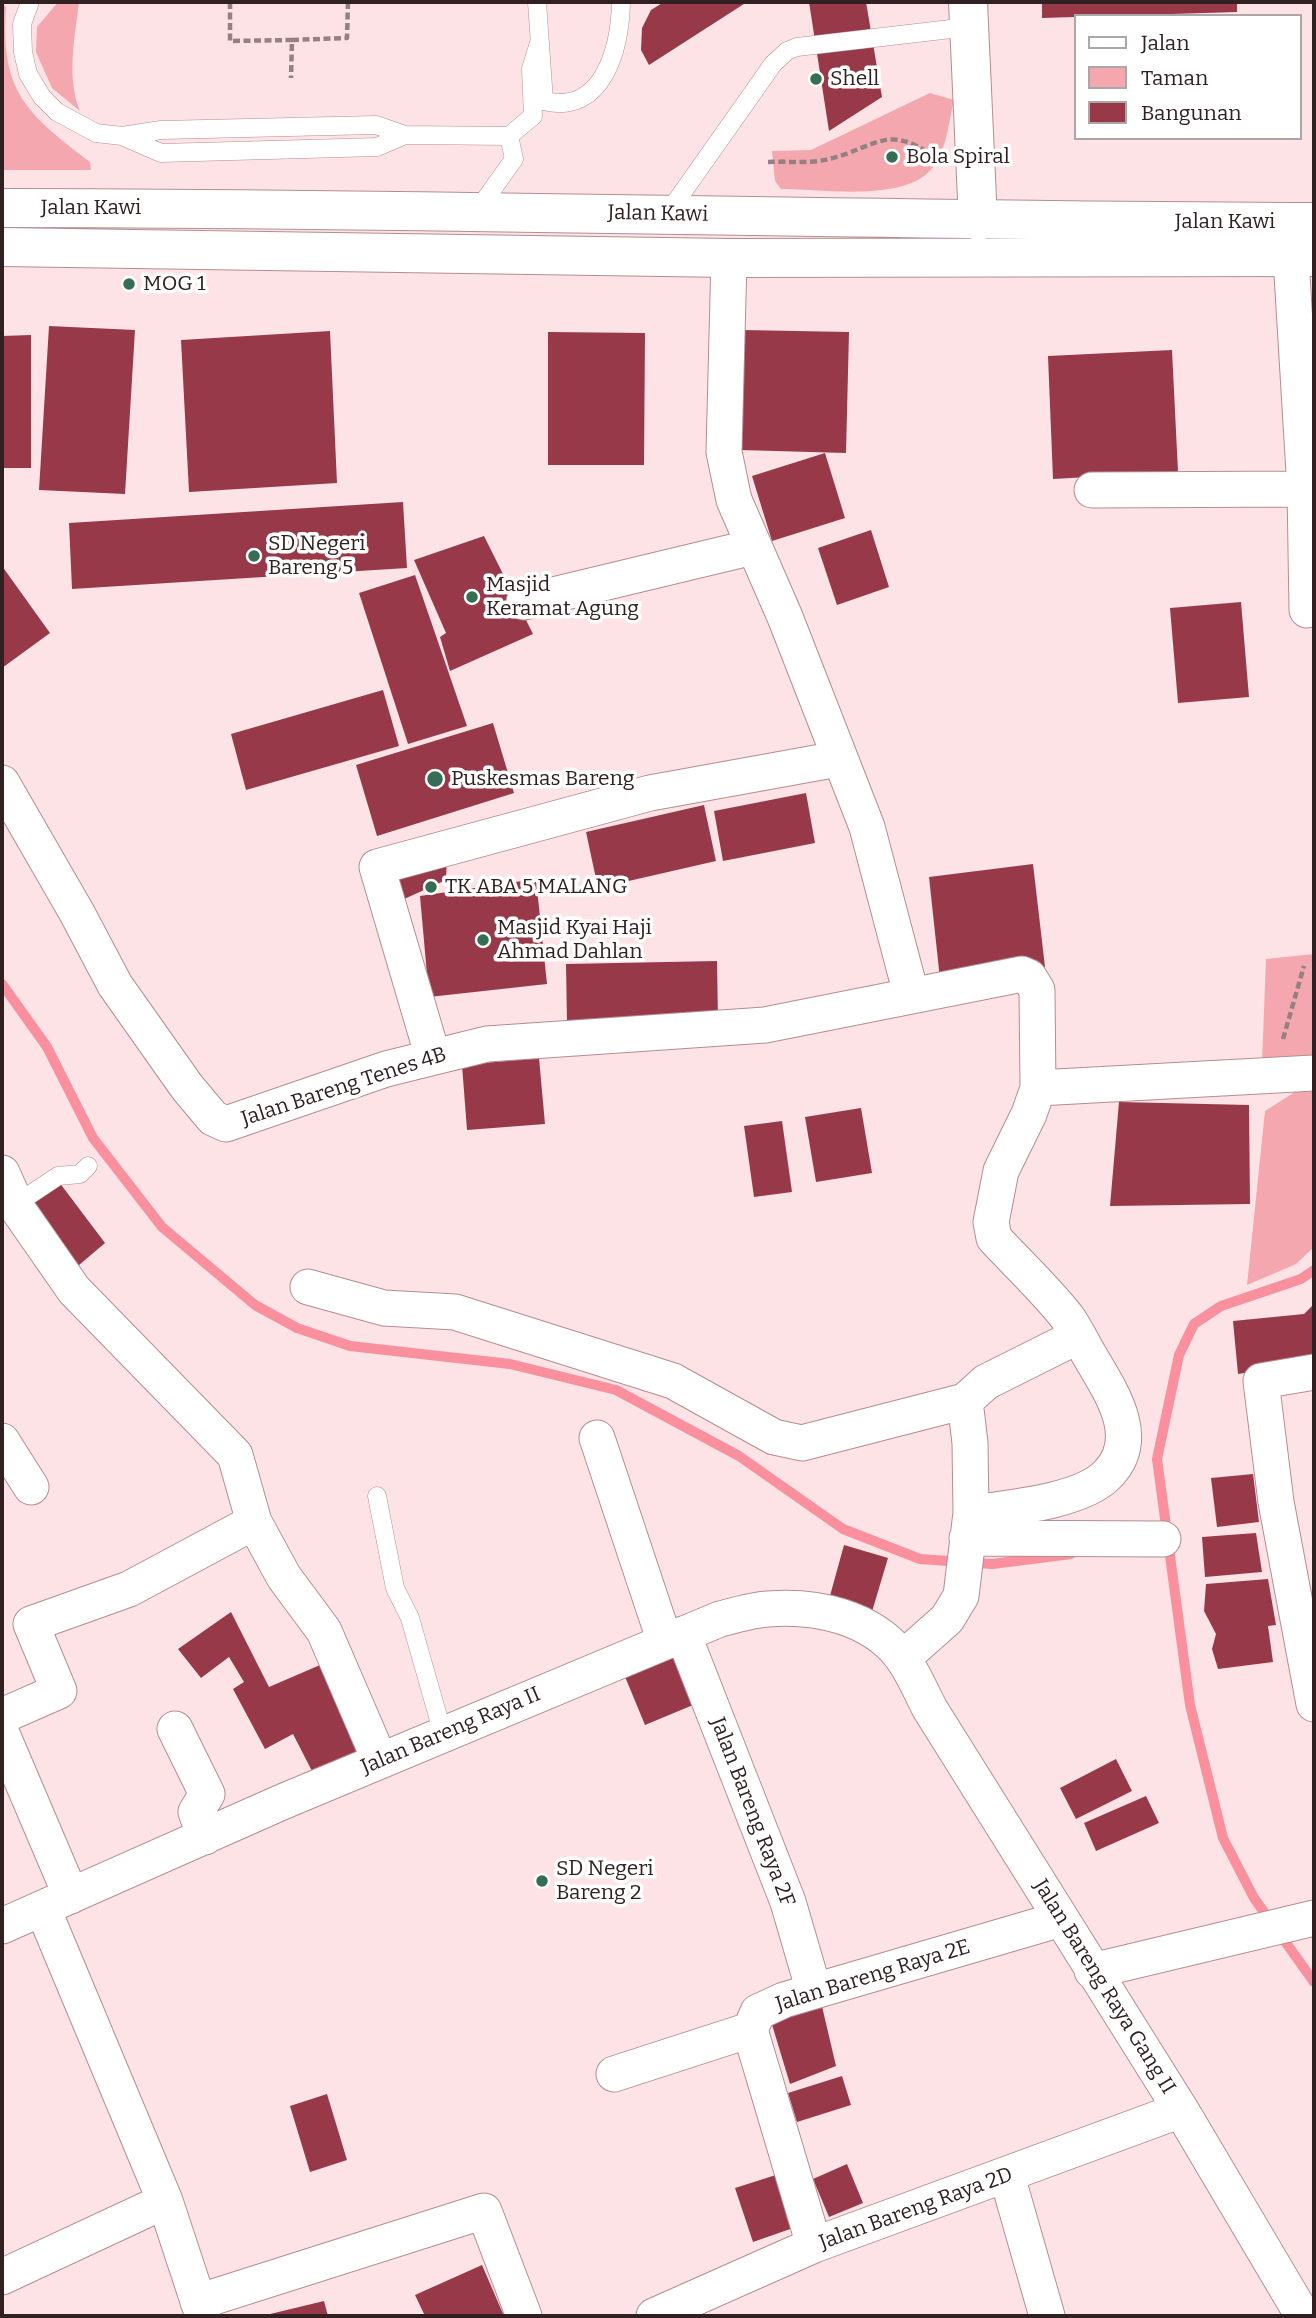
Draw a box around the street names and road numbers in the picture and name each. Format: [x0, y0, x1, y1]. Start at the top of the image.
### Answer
street label: Jalan Kawi [41, 195, 141, 221]
street label: Jalan Kawi [607, 201, 709, 227]
street label: Jalan Kawi [1175, 209, 1275, 235]
street label: Jalan Bareng Tenes 4B [238, 1042, 450, 1132]
street label: Jalan Bareng Raya II [358, 1682, 544, 1780]
street label: Jalan Bareng Raya 2F [704, 1714, 800, 1910]
street label: Jalan Bareng Raya Gang II [1028, 1875, 1180, 2099]
street label: Jalan Bareng Raya 2E [773, 1934, 973, 2018]
street label: Jalan Bareng Raya 2D [816, 2162, 1016, 2256]

